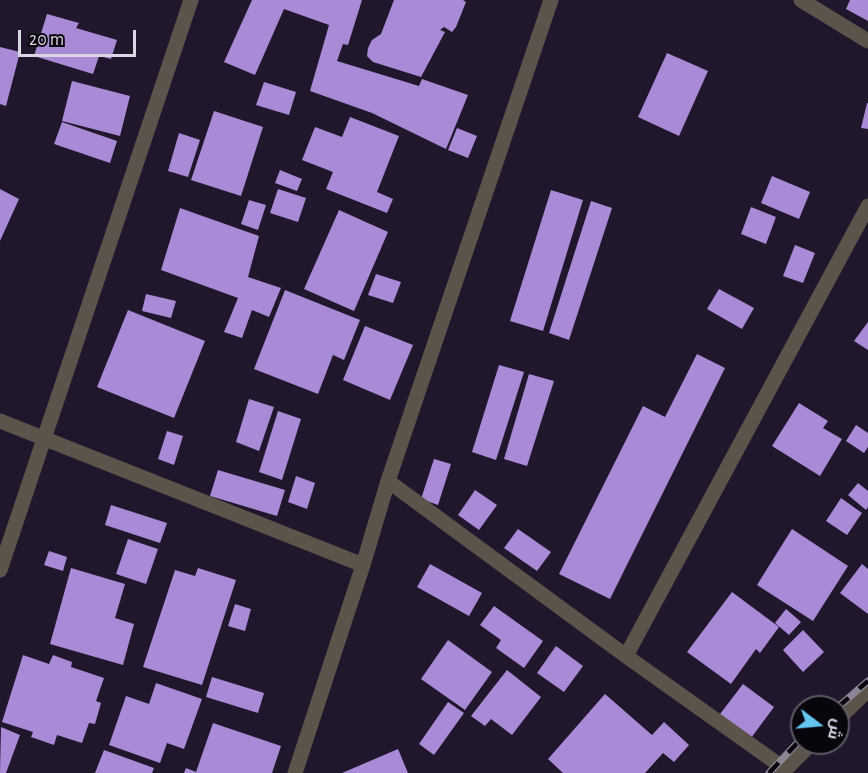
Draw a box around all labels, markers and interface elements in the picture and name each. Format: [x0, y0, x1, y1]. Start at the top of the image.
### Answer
scale bar [21, 18, 140, 56]
text: 20 m [29, 31, 64, 49]
north arrow [790, 695, 850, 755]
text: ش [825, 717, 846, 741]

